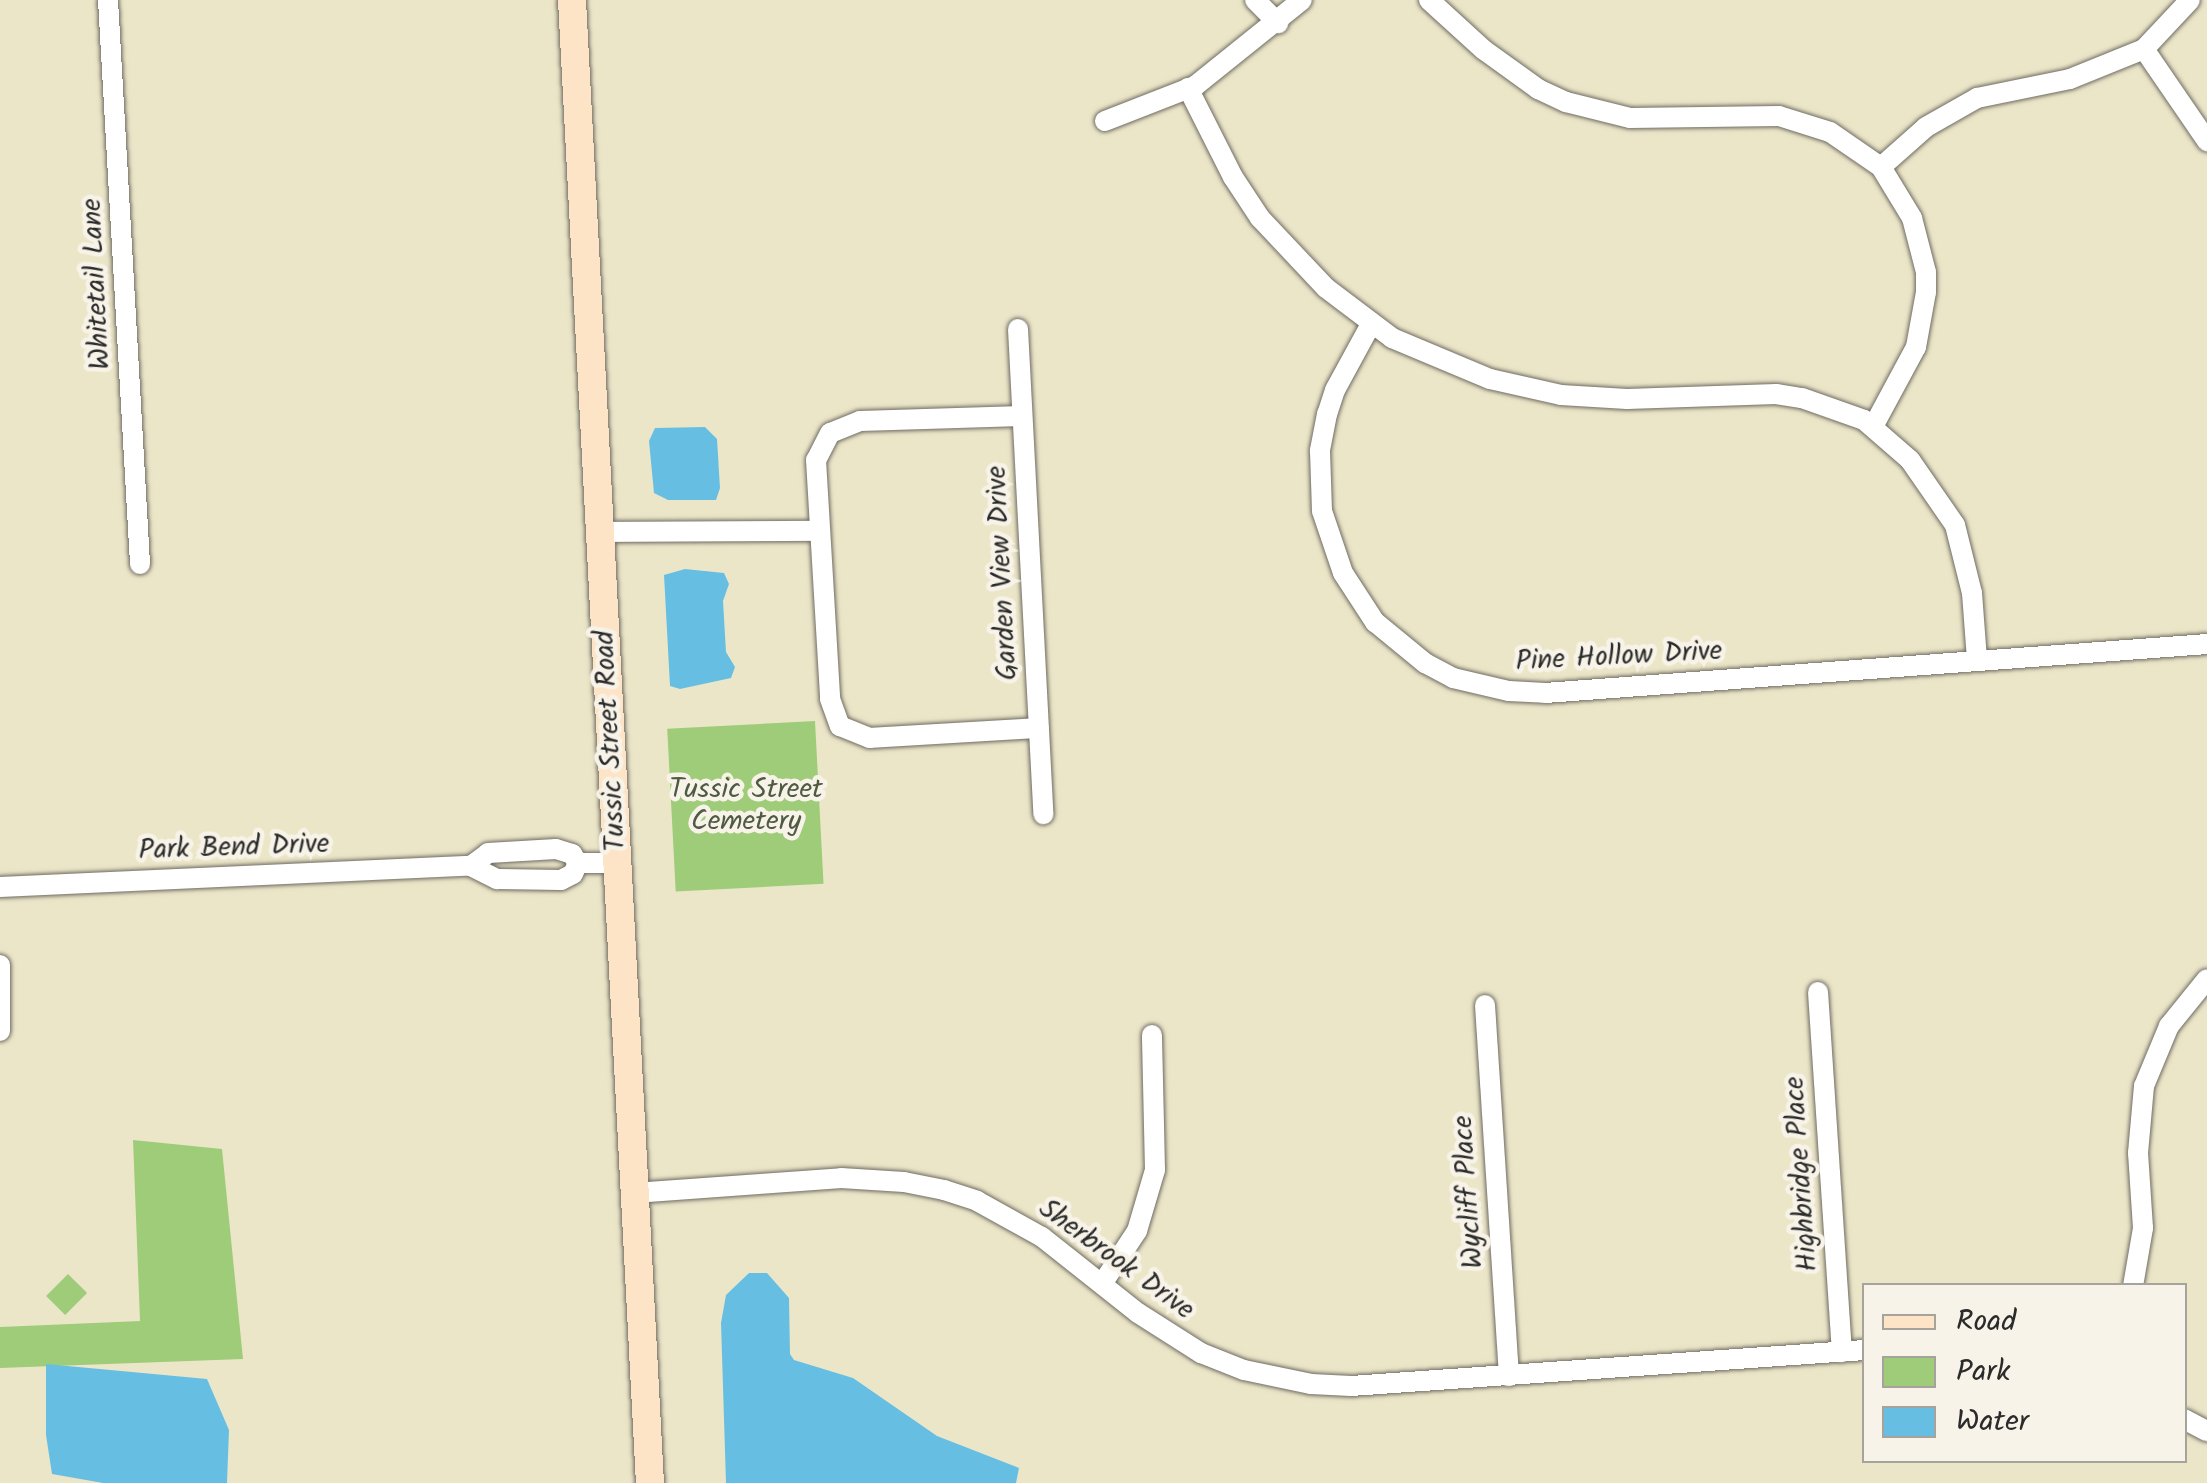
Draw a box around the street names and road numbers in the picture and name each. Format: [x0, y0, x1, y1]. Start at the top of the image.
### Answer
street label: Whitetail Lane [76, 197, 118, 371]
street label: Garden View Drive [981, 465, 1025, 681]
street label: Tussic Street Road [588, 630, 634, 852]
street label: Pine Hollow Drive [1515, 635, 1723, 679]
street label: Park Bend Drive [138, 828, 330, 868]
street label: Highbridge Place [1778, 1075, 1826, 1273]
street label: Wycliff Place [1447, 1114, 1491, 1270]
street label: Sherbrook Drive [1032, 1192, 1200, 1328]

